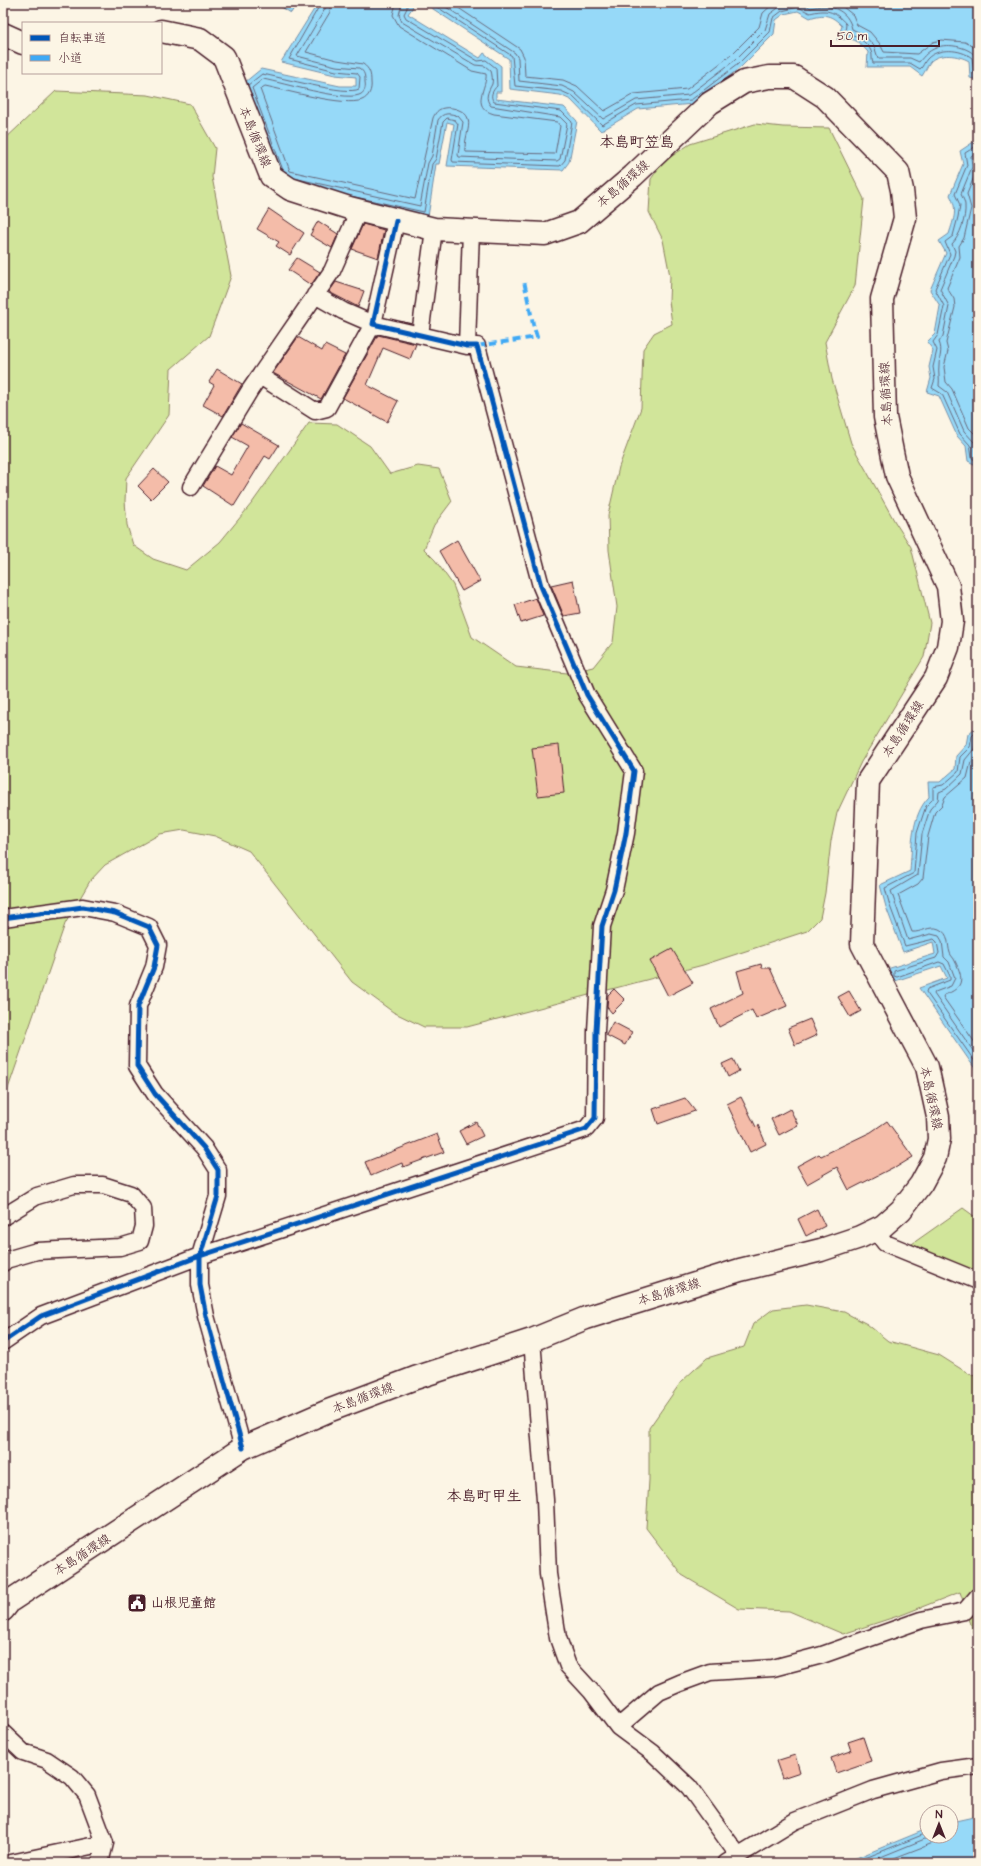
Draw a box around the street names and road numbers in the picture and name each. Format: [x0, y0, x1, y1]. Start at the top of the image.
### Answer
street label: 本島循環線 [234, 103, 276, 171]
street label: 本島循環線 [593, 155, 654, 212]
street label: 本島循環線 [875, 360, 897, 427]
street label: 本島循環線 [878, 696, 929, 761]
street label: 本島循環線 [915, 1064, 947, 1133]
street label: 本島循環線 [635, 1274, 704, 1310]
street label: 本島循環線 [329, 1378, 397, 1418]
street label: 本島循環線 [50, 1529, 115, 1580]

